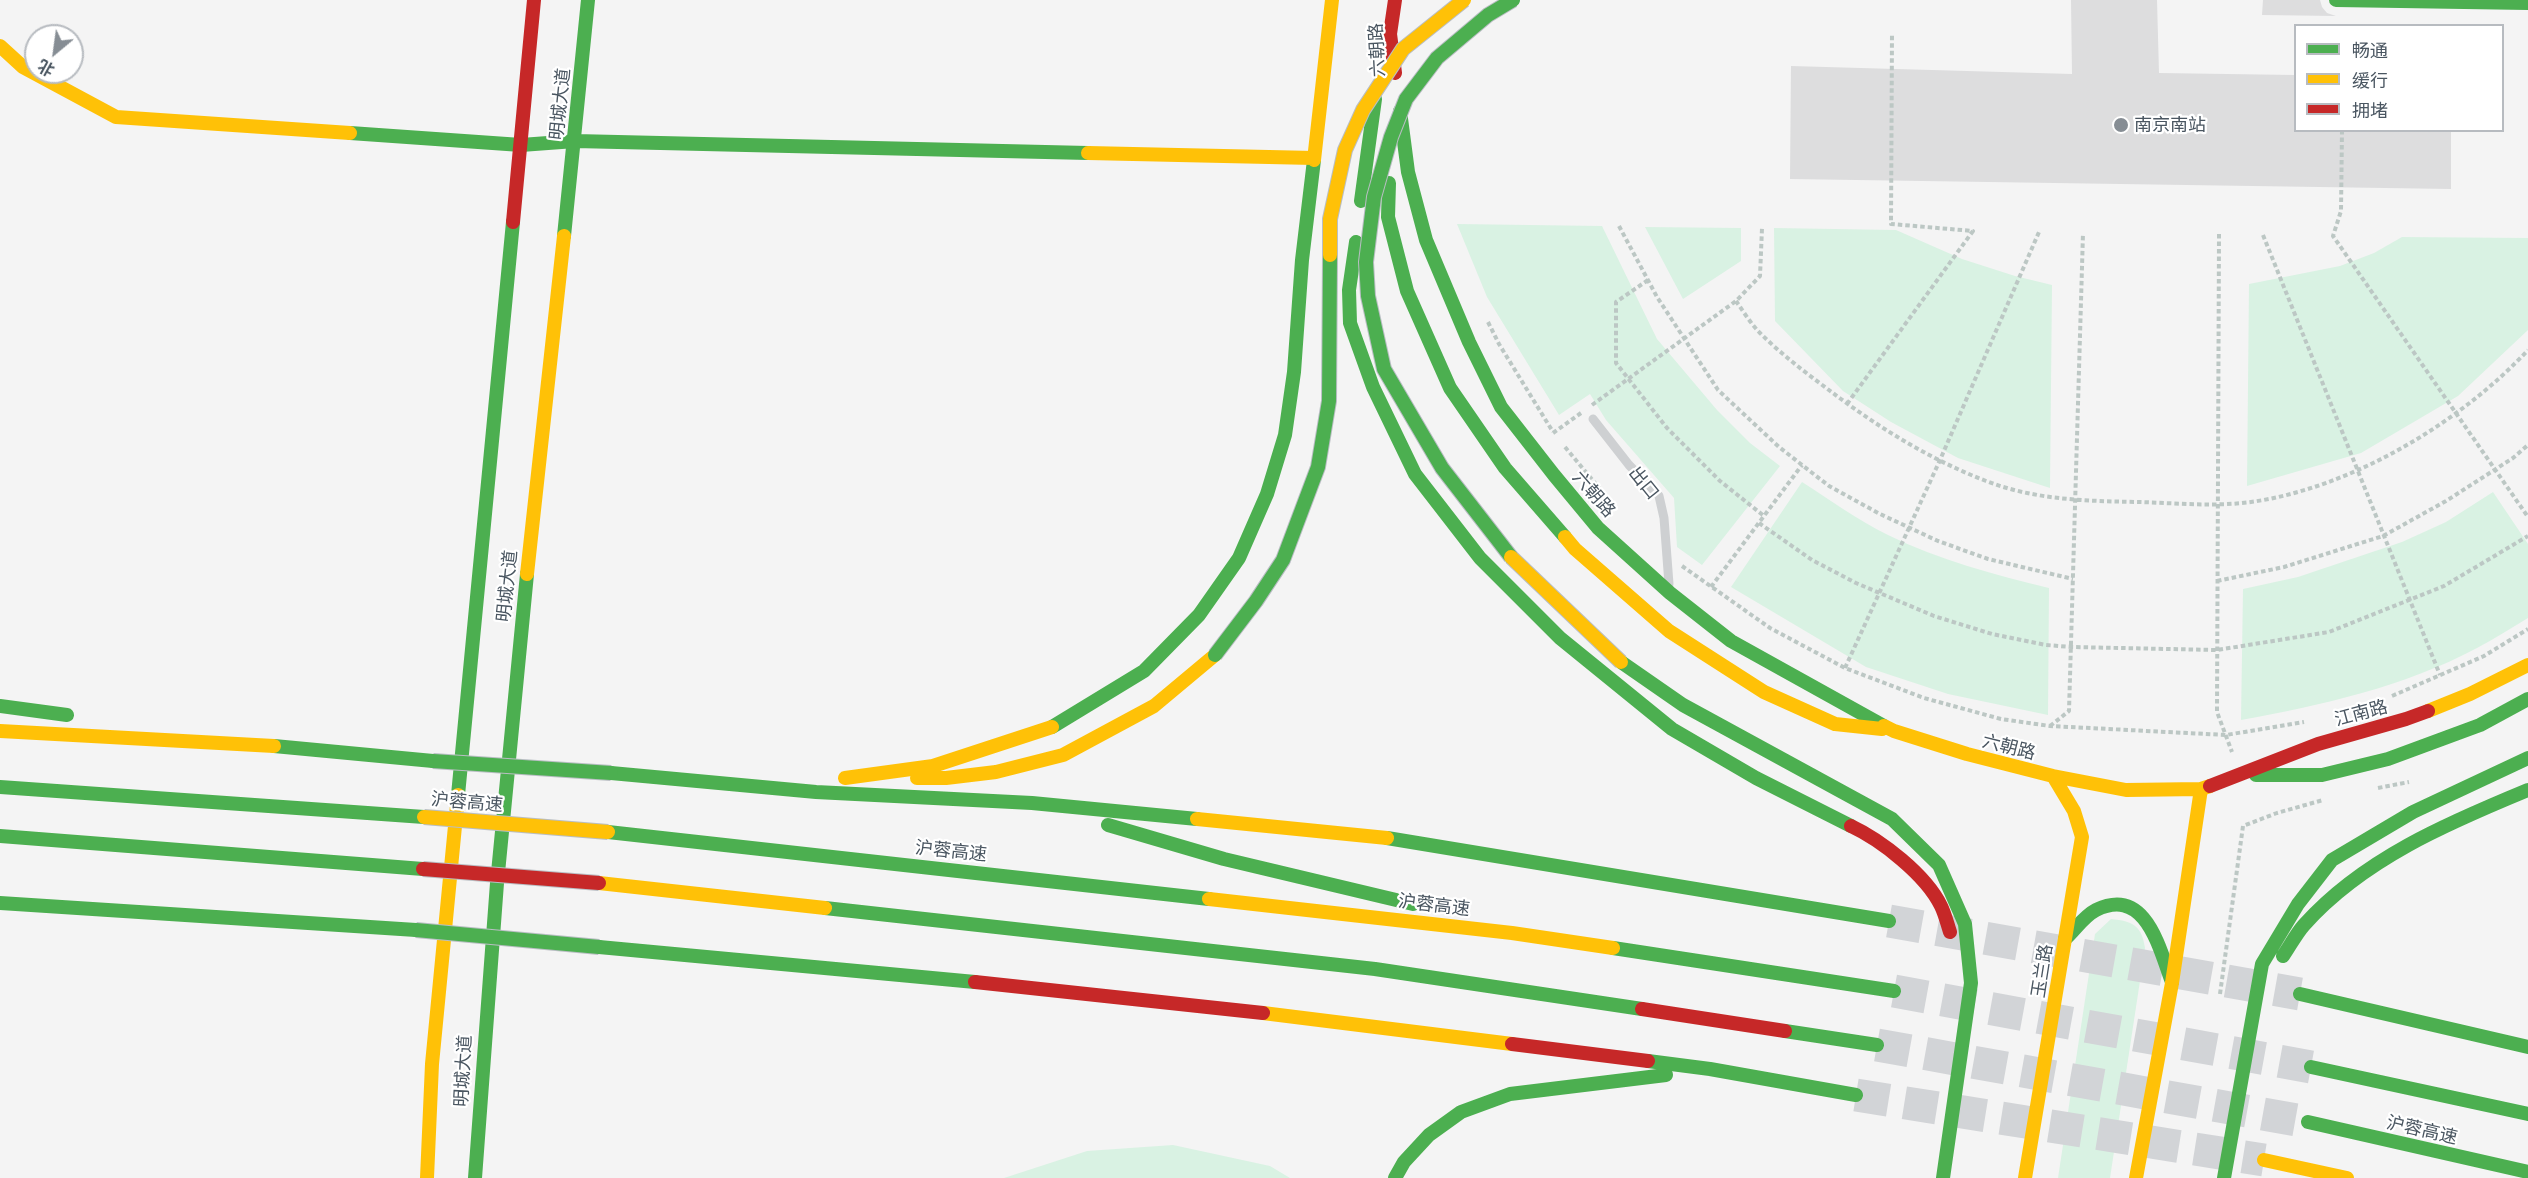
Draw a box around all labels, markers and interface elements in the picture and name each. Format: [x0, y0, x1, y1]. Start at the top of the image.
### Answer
street label: 六朝路 [1365, 22, 1389, 78]
north arrow [24, 24, 84, 84]
legend [2294, 24, 2504, 132]
text: 畅通 [2352, 39, 2388, 61]
text: 北 [34, 56, 58, 81]
street label: 明城大道 [545, 67, 575, 141]
text: 缓行 [2352, 69, 2388, 91]
text: 拥堵 [2352, 99, 2388, 121]
place label: 南京南站 [2134, 114, 2206, 136]
marker: 南京南站 [2112, 116, 2130, 134]
street label: 出口 [1624, 462, 1664, 504]
street label: 六朝路 [1568, 467, 1620, 521]
street label: 明城大道 [492, 549, 522, 623]
street label: 江南路 [2332, 696, 2390, 730]
street label: 六朝路 [1980, 730, 2038, 764]
street label: 沪蓉高速 [430, 788, 504, 816]
street label: 沪蓉高速 [914, 836, 988, 866]
street label: 沪蓉高速 [1397, 890, 1471, 920]
street label: 玉兰路 [2027, 943, 2057, 999]
street label: 明城大道 [450, 1034, 476, 1108]
street label: 沪蓉高速 [2384, 1111, 2460, 1149]

